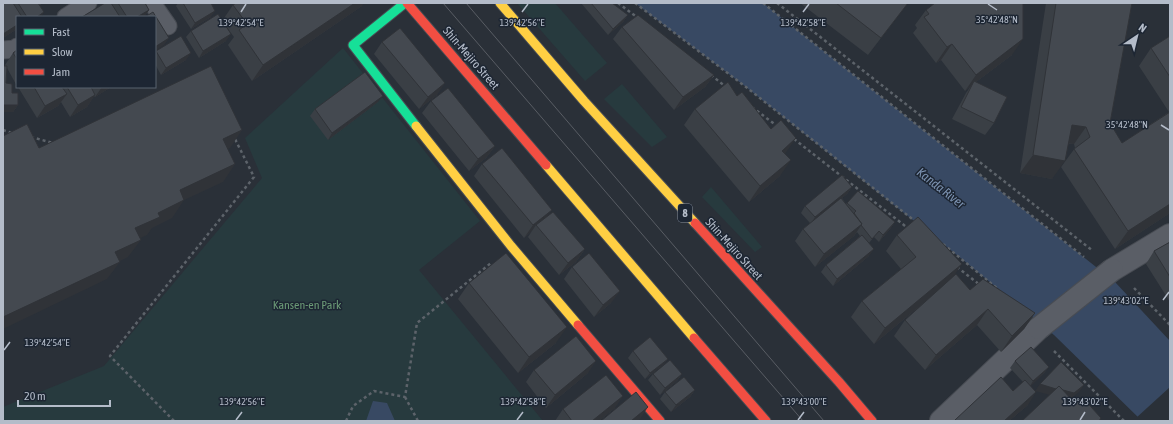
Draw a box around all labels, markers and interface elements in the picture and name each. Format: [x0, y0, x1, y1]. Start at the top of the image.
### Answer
text: 35°42'48"N [976, 14, 1018, 25]
legend [16, 16, 156, 88]
north arrow [1117, 16, 1157, 56]
text: 139°42'54"E [219, 17, 264, 28]
text: 139°42'56"E [500, 17, 545, 28]
text: 139°42'58"E [781, 17, 826, 28]
text: N [1137, 21, 1149, 35]
street label: Shin-Mejiro Street [440, 24, 502, 93]
text: Fast [52, 25, 70, 39]
text: Slow [52, 45, 73, 59]
text: Jam [52, 65, 70, 79]
text: 35°42'48"N [1106, 119, 1148, 130]
water label: Kanda River [914, 165, 969, 212]
road number: 8 [678, 204, 692, 222]
street label: Shin-Mejiro Street [702, 215, 766, 283]
text: 139°43'02"E [1104, 295, 1149, 306]
park label: Kansen-en Park [273, 298, 342, 312]
text: 139°42'54"E [25, 337, 70, 348]
scale bar [18, 382, 110, 408]
text: 20 m [24, 389, 46, 403]
text: 139°42'56"E [220, 396, 265, 407]
text: 139°42'58"E [501, 396, 546, 407]
text: 139°43'00"E [782, 396, 827, 407]
text: 139°43'02"E [1063, 396, 1108, 407]

